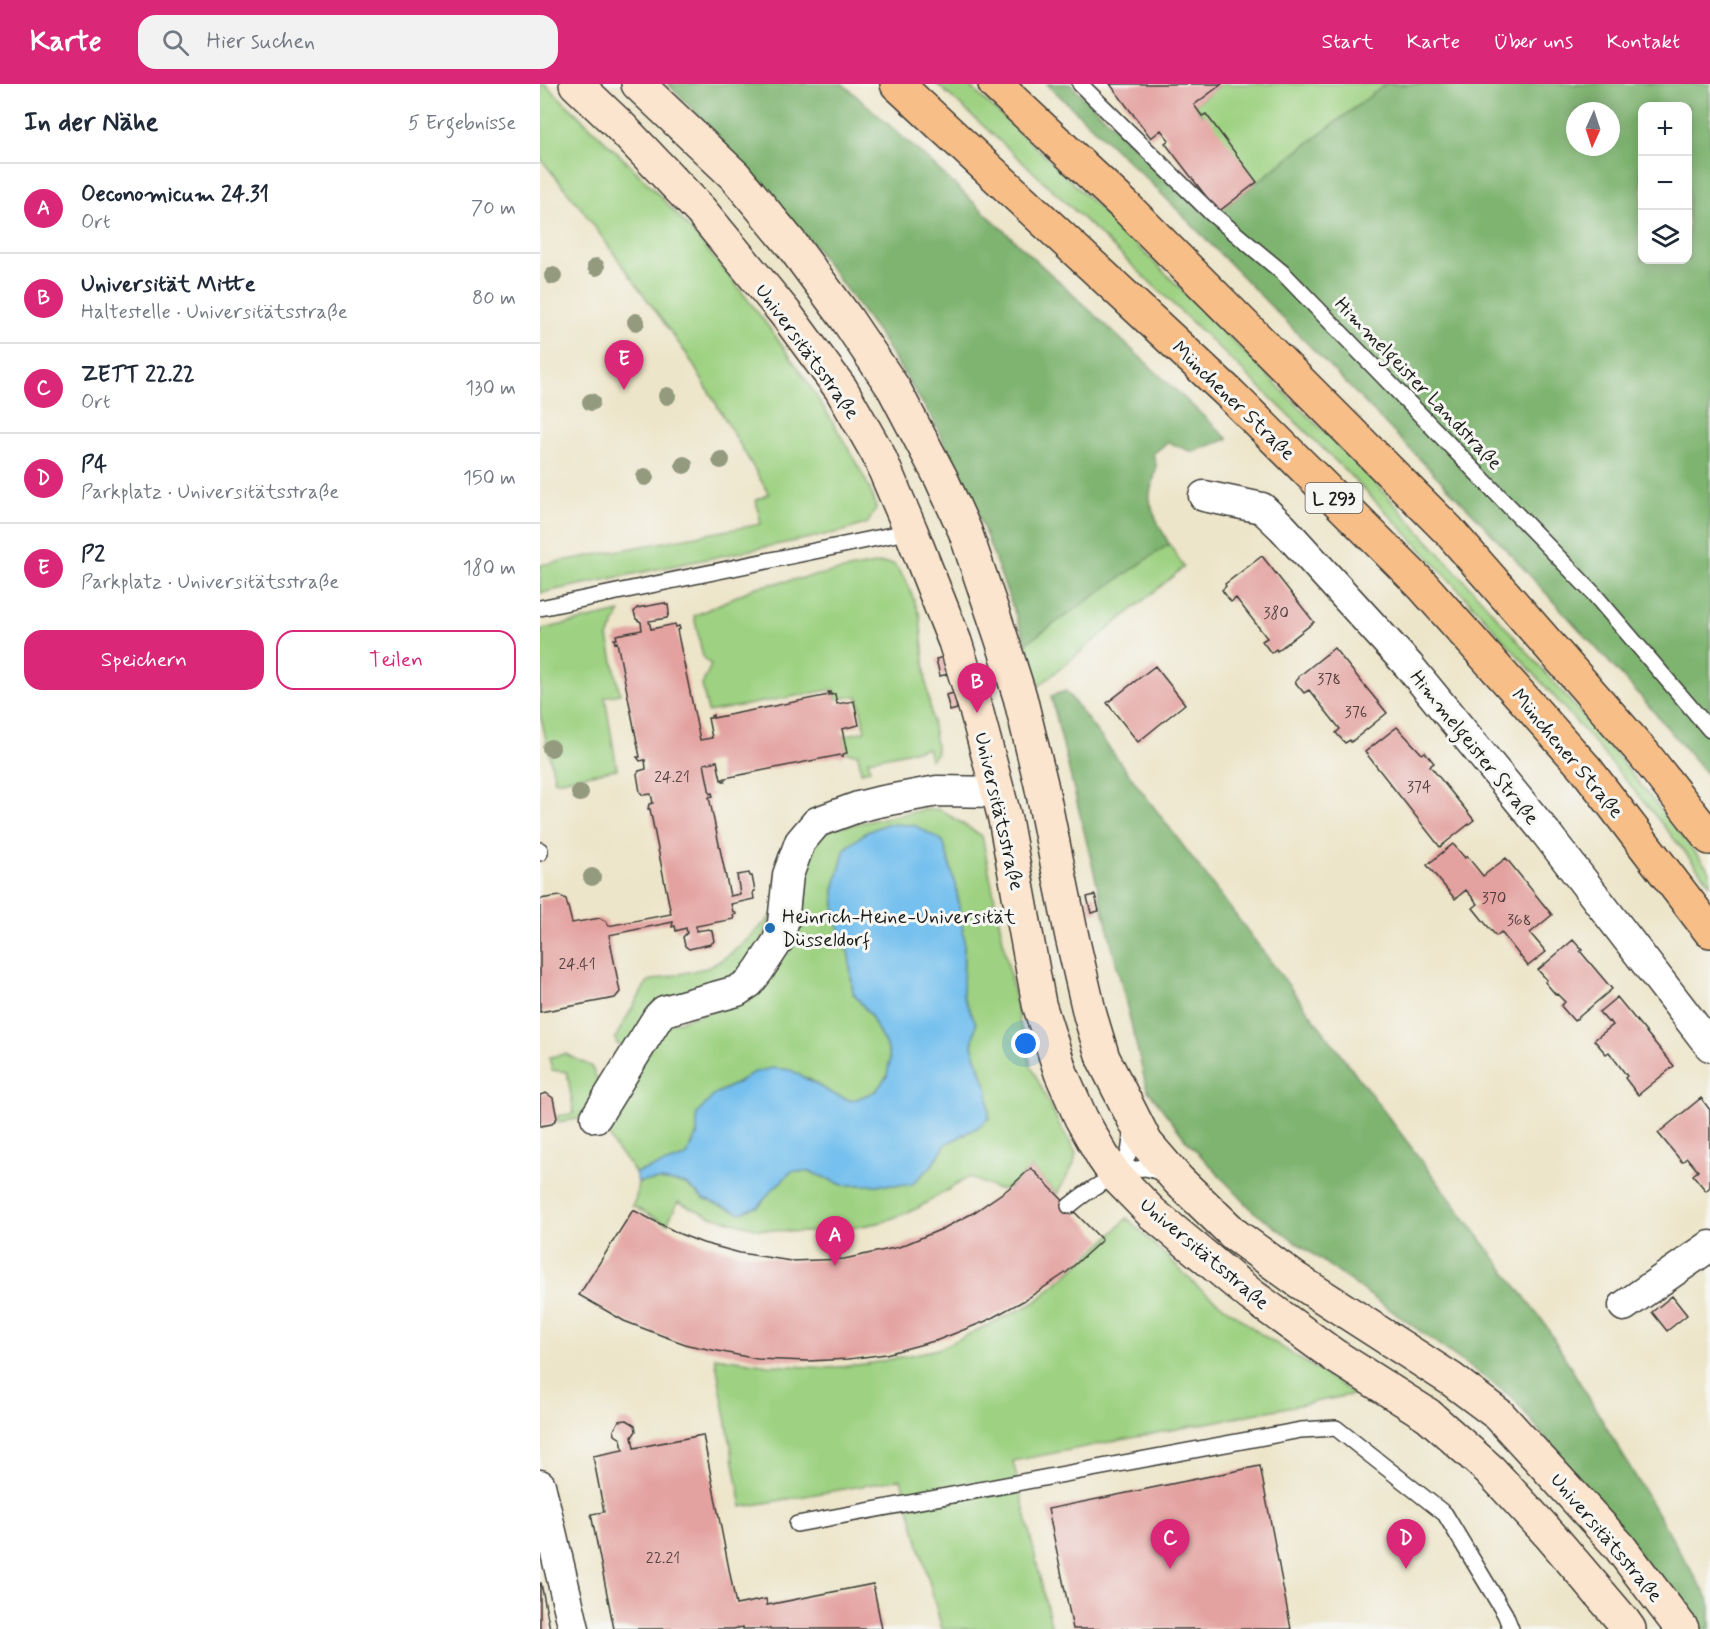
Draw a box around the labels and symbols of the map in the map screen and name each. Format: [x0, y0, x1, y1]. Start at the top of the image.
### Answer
north arrow [1566, 102, 1620, 156]
street label: Universitätsstraße [748, 279, 865, 425]
street label: Himmelgeister Landstraße [1327, 292, 1508, 478]
street label: Münchener Straße [1165, 335, 1301, 467]
pin: E [604, 340, 644, 390]
road number: L 293 [1306, 483, 1362, 513]
house number: 380 [1263, 603, 1289, 624]
pin: B [958, 664, 996, 713]
street label: Himmelgeister Straße [1401, 665, 1545, 832]
house number: 378 [1317, 669, 1341, 690]
street label: Münchener Straße [1505, 683, 1629, 825]
house number: 376 [1345, 702, 1367, 723]
street label: Universitätsstraße [967, 730, 1030, 893]
house number: 24.21 [654, 767, 690, 788]
house number: 374 [1407, 777, 1431, 798]
house number: 370 [1482, 888, 1506, 909]
place label: Heinrich-Heine-Universität Düsseldorf [782, 904, 1016, 954]
house number: 368 [1507, 910, 1531, 931]
marker: Heinrich-Heine-Universität Düsseldorf [763, 921, 777, 935]
house number: 24.41 [558, 954, 596, 975]
your location [1011, 1029, 1040, 1058]
street label: Universitätsstraße [1134, 1192, 1275, 1316]
pin: A [816, 1216, 854, 1266]
street label: Universitätsstraße [1544, 1467, 1668, 1609]
pin: C [1150, 1520, 1190, 1569]
pin: D [1386, 1520, 1426, 1569]
house number: 22.21 [646, 1548, 680, 1569]

